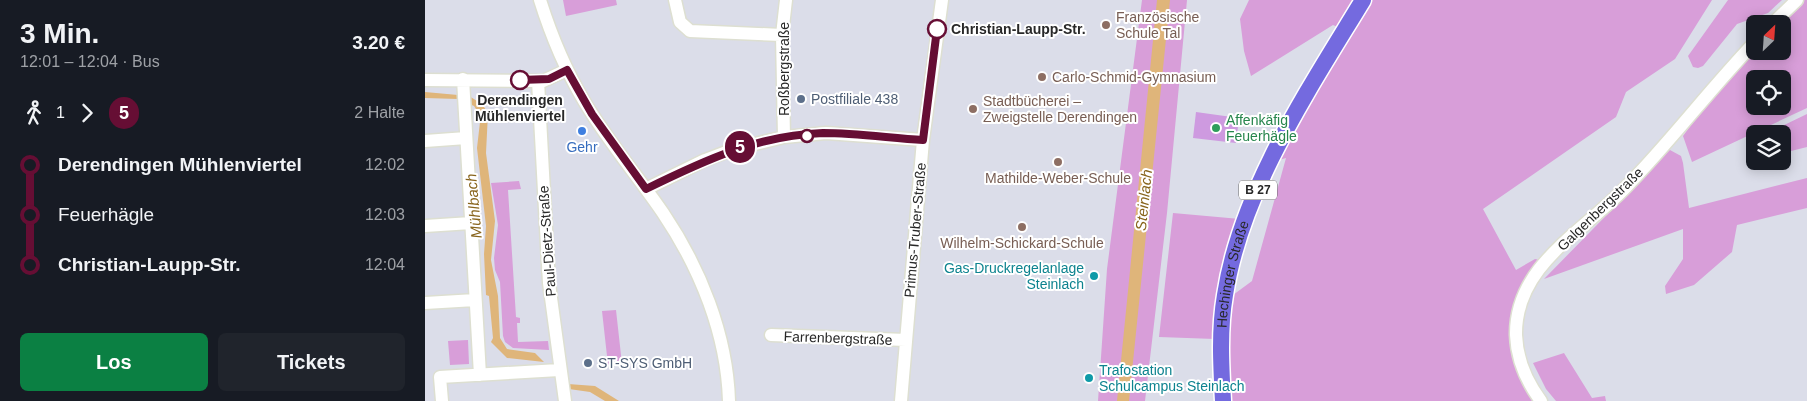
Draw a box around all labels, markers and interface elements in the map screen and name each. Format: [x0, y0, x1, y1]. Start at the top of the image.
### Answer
place label: Französische Schule Tal [1116, 9, 1199, 41]
north arrow [1746, 15, 1791, 60]
map controls [1746, 15, 1791, 170]
text: 3 Min. [20, 18, 99, 49]
marker: Christian-Laupp-Str. [927, 19, 947, 39]
marker: Französische Schule Tal [1100, 19, 1112, 31]
place label: Christian-Laupp-Str. [951, 21, 1086, 37]
street label: Roßbergstraße [776, 22, 792, 116]
text: 3.20 € [352, 32, 405, 53]
text: 12:01 – 12:04 · Bus [20, 53, 160, 70]
place label: Carlo-Schmid-Gymnasium [1052, 69, 1216, 85]
marker: Derendingen Mühlenviertel [510, 70, 530, 90]
button: locate [1746, 70, 1791, 115]
marker: Carlo-Schmid-Gymnasium [1036, 71, 1048, 83]
place label: Postfiliale 438 [811, 91, 898, 107]
place label: Derendingen Mühlenviertel [475, 92, 565, 124]
marker: Postfiliale 438 [795, 93, 807, 105]
place label: Stadtbücherei – Zweigstelle Derendingen [983, 93, 1137, 125]
icon: walk [20, 99, 48, 127]
icon: forward [73, 99, 101, 127]
text: 5 [119, 103, 129, 123]
marker: Stadtbücherei – Zweigstelle Derendingen [967, 103, 979, 115]
text: 1 [56, 104, 65, 121]
text: 2 Halte [354, 104, 405, 121]
place label: Affenkäfig Feuerhägle [1226, 112, 1297, 144]
marker: Affenkäfig Feuerhägle [1210, 122, 1222, 134]
marker: Gehr [576, 125, 588, 137]
button: layers [1746, 125, 1791, 170]
unlabelled marker [800, 129, 814, 143]
line badge: 5 [724, 131, 756, 163]
text: 5 [735, 137, 745, 157]
place label: Gehr [566, 139, 598, 155]
text: Derendingen Mühlenviertel [58, 154, 302, 175]
text: 12:02 [365, 156, 405, 173]
marker: Mathilde-Weber-Schule [1052, 156, 1064, 168]
street label: Primus-Truber-Straße [901, 162, 929, 298]
street label: Galgenbergstraße [1554, 164, 1646, 254]
water label: Steinlach [1132, 168, 1155, 232]
place label: Mathilde-Weber-Schule [985, 170, 1131, 186]
water label: Mühlbach [462, 173, 485, 239]
road number: B 27 [1239, 180, 1277, 200]
street label: Paul-Dietz-Straße [535, 185, 559, 297]
text: Feuerhägle [58, 204, 154, 225]
text: 12:03 [365, 206, 405, 223]
street label: Hechinger Straße [1213, 218, 1252, 328]
marker: Wilhelm-Schickard-Schule [1016, 221, 1028, 233]
place label: Wilhelm-Schickard-Schule [940, 235, 1104, 251]
text: Christian-Laupp-Str. [58, 254, 241, 275]
text: 12:04 [365, 256, 405, 273]
place label: Gas-Druckregelanlage Steinlach [944, 260, 1084, 292]
marker: Gas-Druckregelanlage Steinlach [1088, 270, 1100, 282]
street label: Farrenbergstraße [783, 328, 893, 348]
button: Los [20, 333, 208, 391]
button: Tickets [218, 333, 405, 391]
place label: ST-SYS GmbH [598, 355, 692, 371]
marker: ST-SYS GmbH [582, 357, 594, 369]
place label: Trafostation Schulcampus Steinlach [1099, 362, 1245, 394]
marker: Trafostation Schulcampus Steinlach [1083, 372, 1095, 384]

